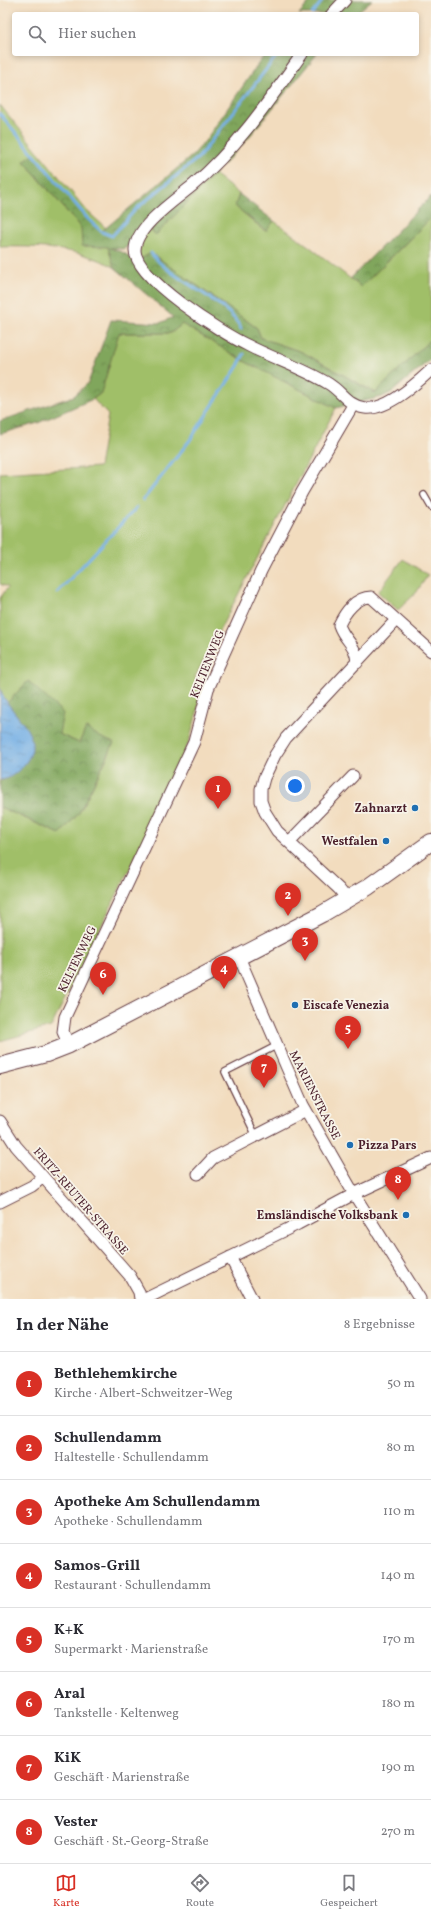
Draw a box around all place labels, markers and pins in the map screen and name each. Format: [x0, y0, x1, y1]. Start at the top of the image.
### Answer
pin: 1 [205, 776, 231, 809]
place label: Zahnarzt [355, 801, 407, 817]
marker: Zahnarzt [410, 803, 420, 813]
place label: Westfalen [322, 834, 378, 850]
marker: Westfalen [381, 836, 391, 846]
pin: 2 [275, 883, 301, 916]
pin: 3 [292, 928, 318, 961]
pin: 4 [211, 956, 237, 989]
pin: 6 [90, 962, 116, 995]
place label: Eiscafe Venezia [303, 998, 390, 1014]
marker: Eiscafe Venezia [290, 1000, 300, 1010]
pin: 5 [335, 1016, 361, 1049]
pin: 7 [251, 1055, 277, 1088]
place label: Pizza Pars [358, 1138, 417, 1154]
marker: Pizza Pars [345, 1140, 355, 1150]
pin: 8 [385, 1167, 411, 1200]
place label: Emsländische Volksbank [257, 1208, 399, 1224]
marker: Emsländische Volksbank [401, 1210, 411, 1220]

